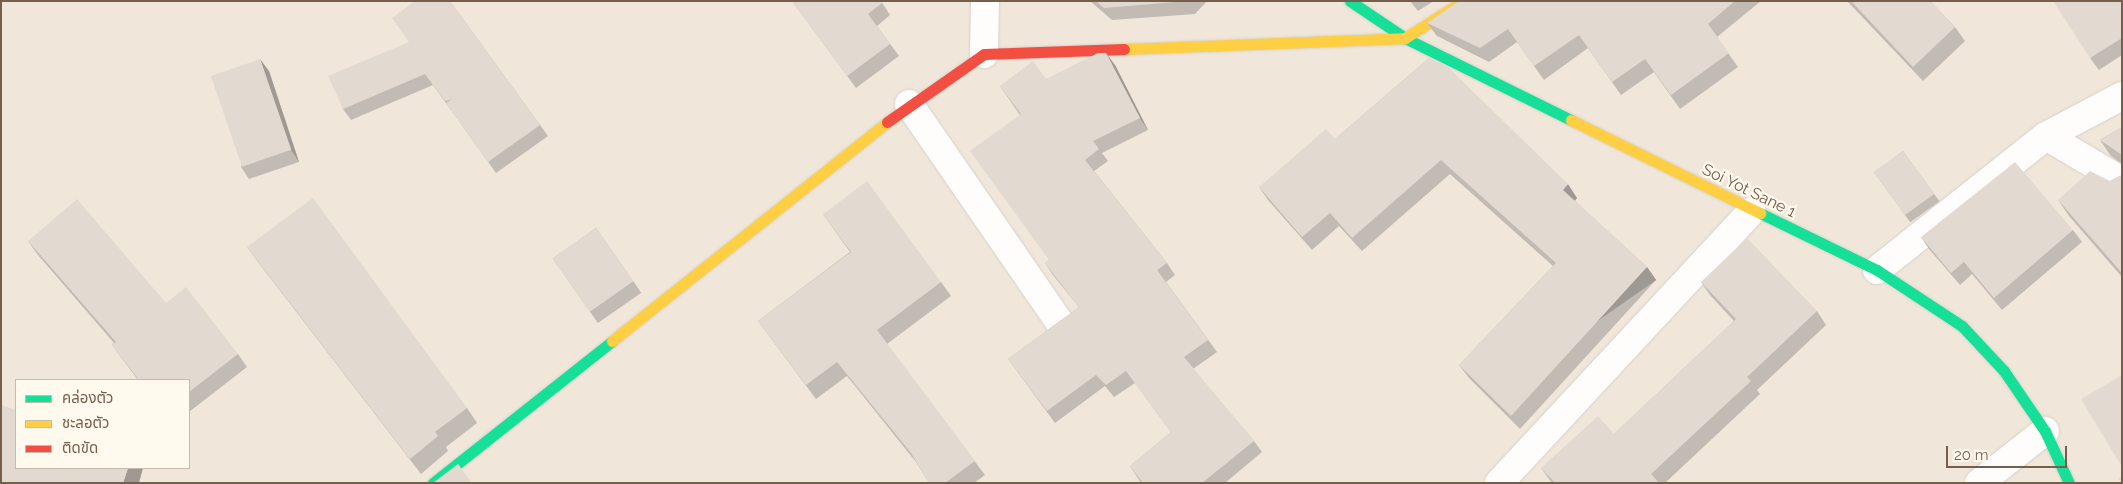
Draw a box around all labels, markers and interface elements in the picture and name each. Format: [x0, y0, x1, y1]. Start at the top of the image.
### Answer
street label: Soi Yot Sane 1 [1699, 160, 1799, 222]
legend [15, 379, 190, 469]
text: คล่องตัว [62, 389, 113, 407]
text: ชะลอตัว [62, 414, 109, 432]
scale bar [1948, 436, 2069, 468]
text: ติดขัด [62, 439, 98, 457]
text: 20 m [1954, 446, 1989, 464]

